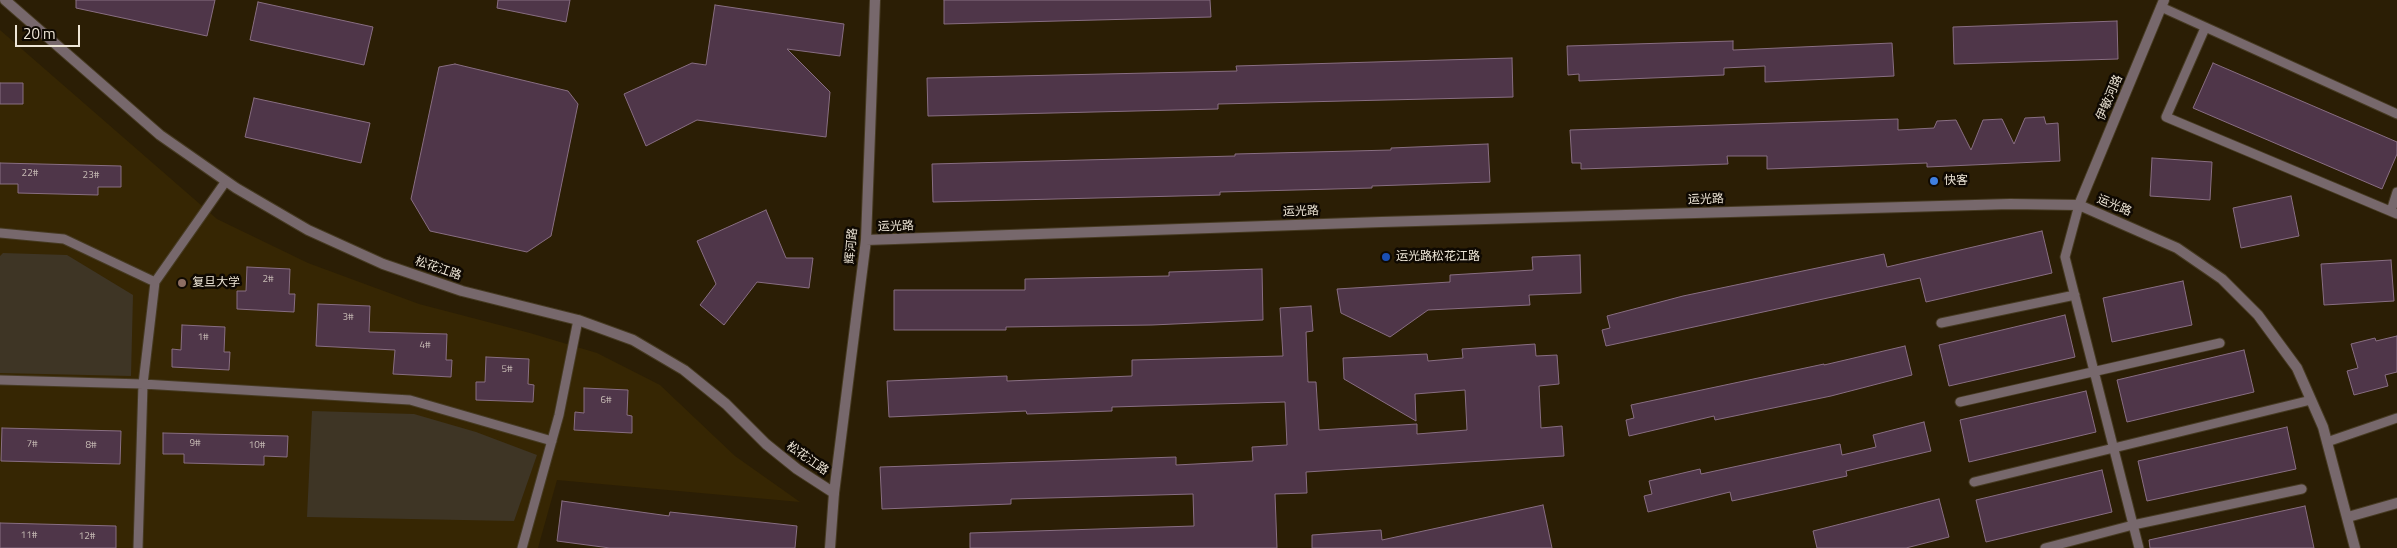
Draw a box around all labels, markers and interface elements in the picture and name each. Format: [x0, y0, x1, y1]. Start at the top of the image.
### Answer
scale bar [18, 15, 82, 47]
text: 20 m [23, 22, 56, 45]
street label: 伊敏河路 [2094, 73, 2126, 123]
house number: 22# [22, 168, 38, 180]
house number: 23# [83, 170, 99, 182]
place label: 快客 [1944, 174, 1968, 188]
marker: 快客 [1928, 175, 1940, 187]
street label: 运光路 [1688, 192, 1724, 208]
street label: 运光路 [2095, 192, 2133, 220]
street label: 运光路 [1283, 204, 1319, 220]
street label: 运光路 [878, 219, 914, 235]
street label: 辉河路 [843, 227, 861, 265]
place label: 运光路松花江路 [1396, 250, 1480, 264]
marker: 运光路松花江路 [1380, 251, 1392, 263]
street label: 松花江路 [413, 254, 463, 284]
house number: 2# [262, 274, 274, 286]
place label: 复旦大学 [192, 276, 240, 290]
marker: 复旦大学 [176, 277, 188, 289]
house number: 3# [342, 312, 354, 324]
house number: 1# [197, 332, 209, 344]
house number: 4# [419, 340, 431, 352]
house number: 5# [501, 364, 513, 376]
house number: 6# [600, 395, 612, 407]
house number: 9# [189, 438, 201, 450]
house number: 7# [26, 439, 38, 451]
street label: 松花江路 [783, 439, 831, 479]
house number: 8# [85, 440, 97, 452]
house number: 10# [249, 440, 265, 452]
house number: 11# [21, 530, 37, 542]
house number: 12# [79, 531, 95, 543]

